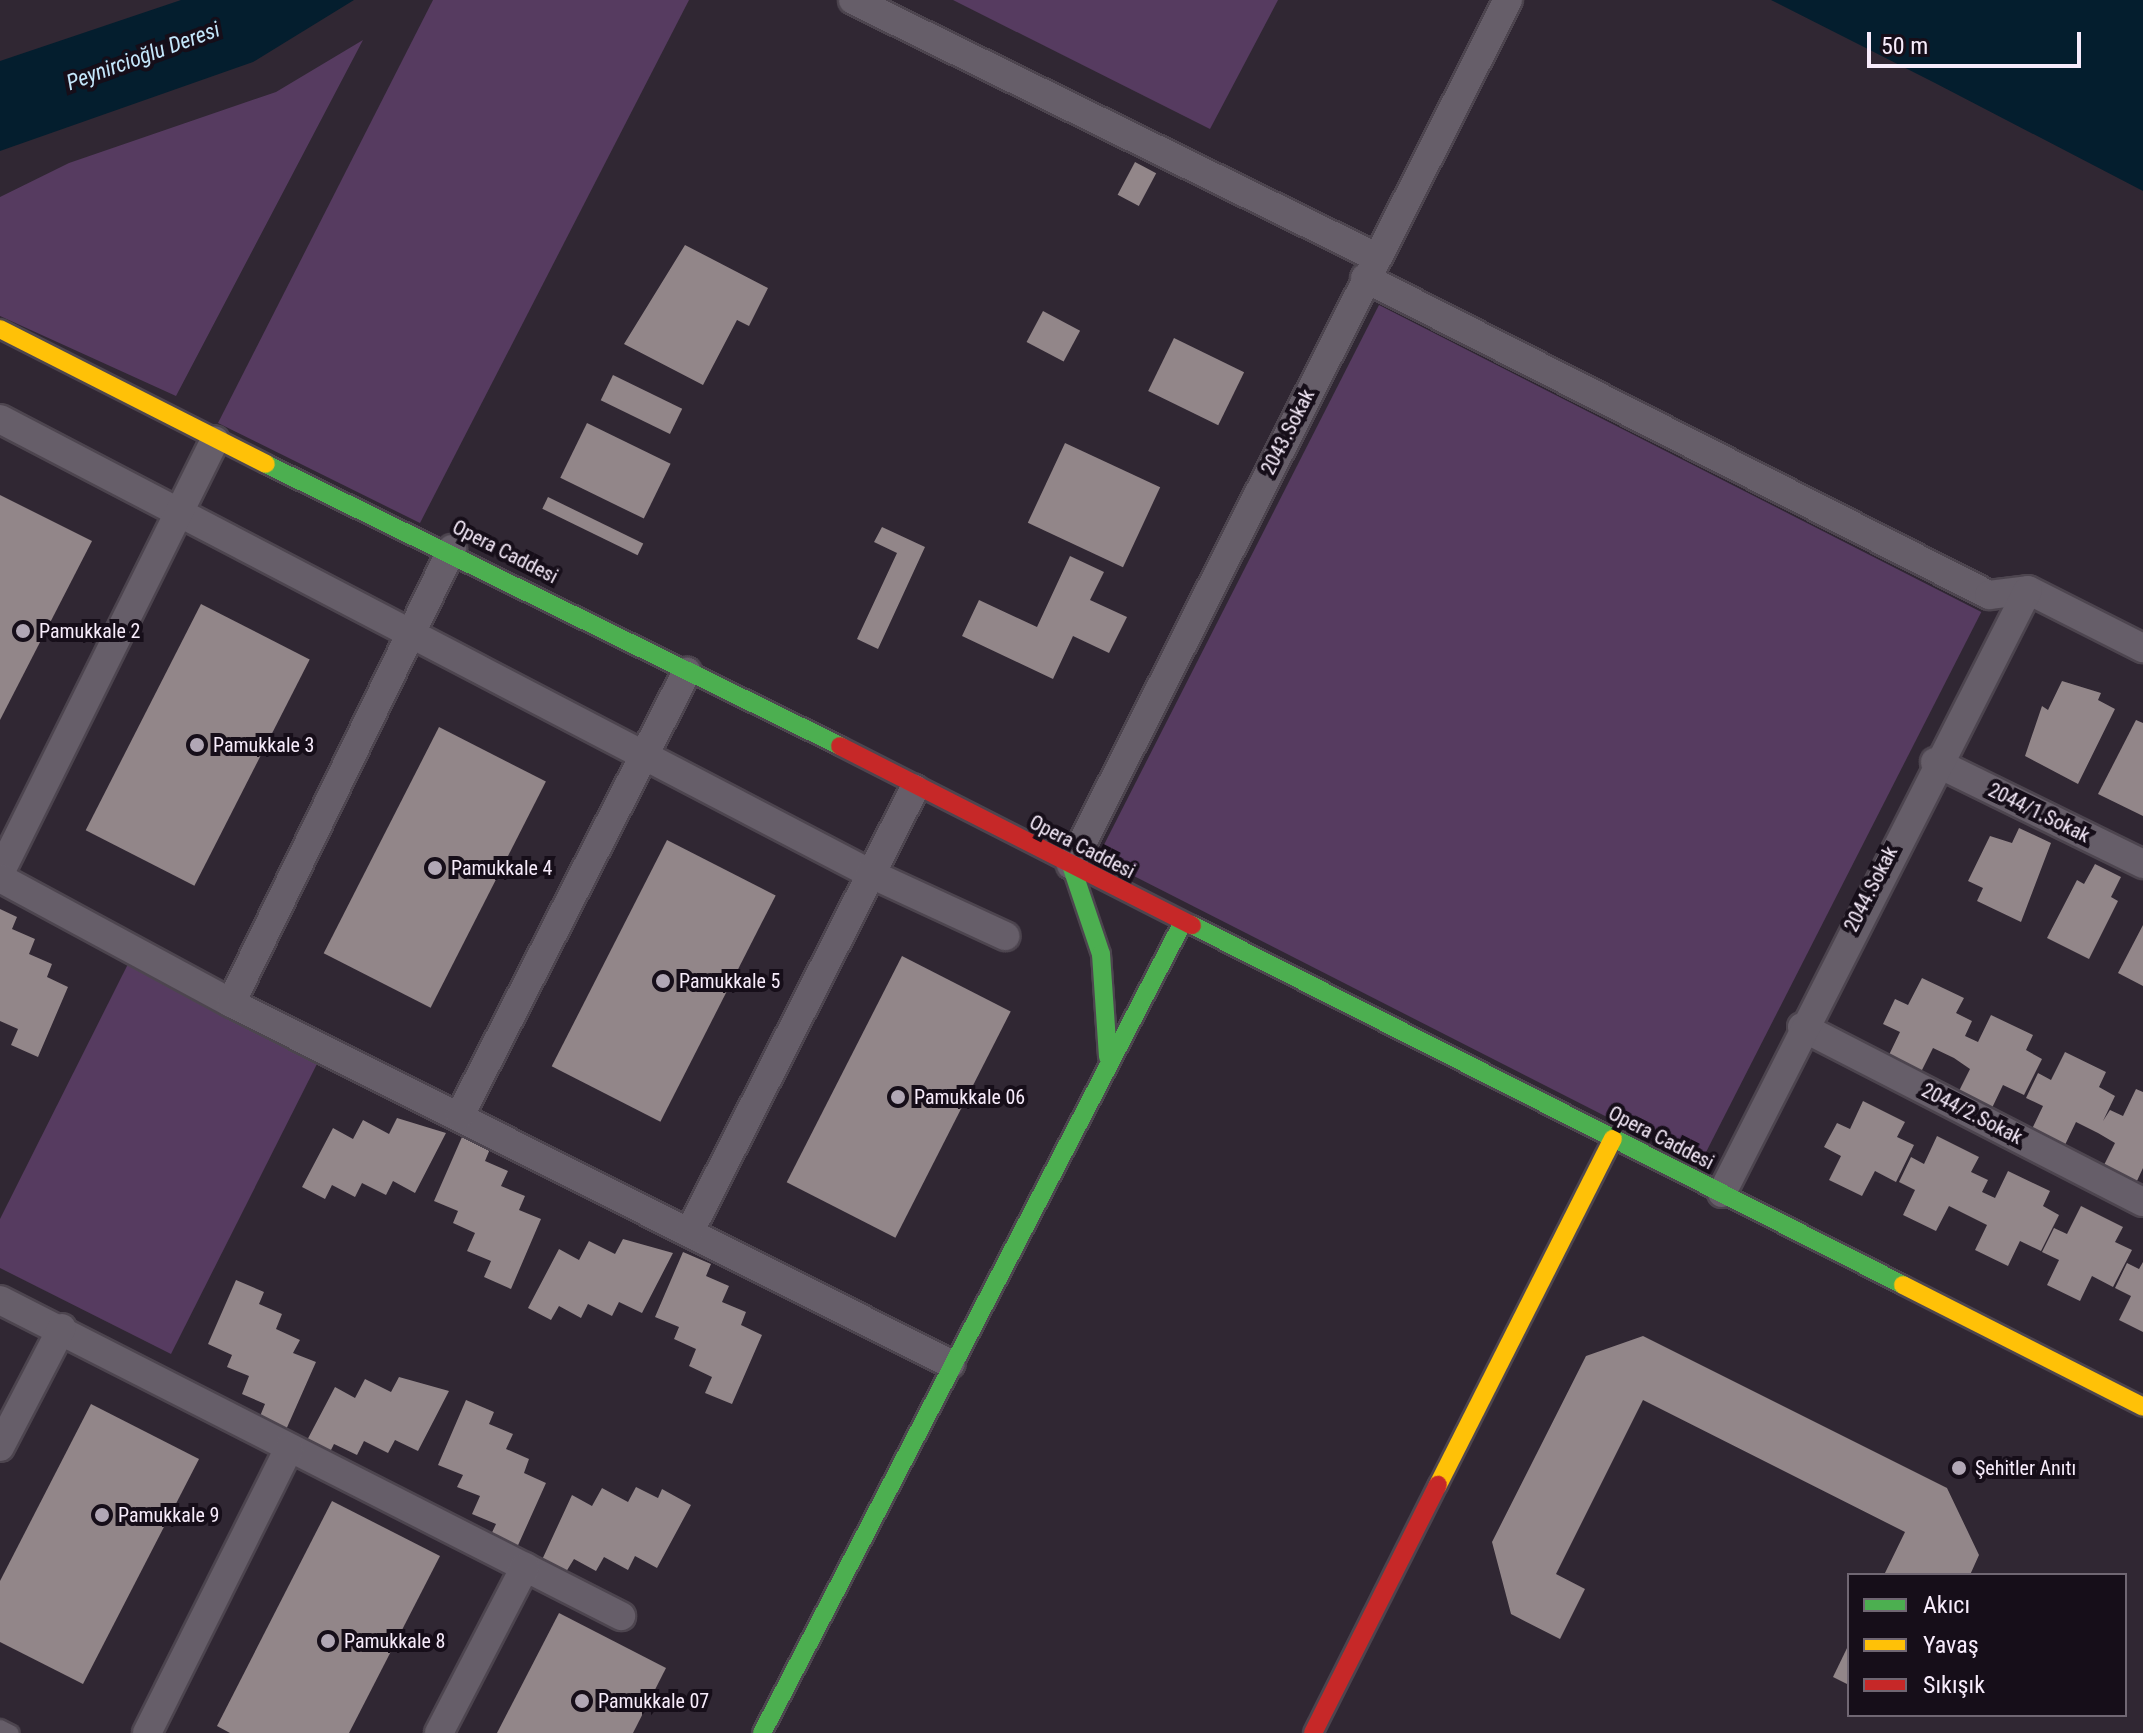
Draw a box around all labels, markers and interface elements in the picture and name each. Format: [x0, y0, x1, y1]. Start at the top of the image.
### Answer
water label: Peynircioğlu Deresi [63, 16, 223, 96]
scale bar [1871, 16, 2085, 66]
text: 50 m [1881, 32, 1928, 60]
street label: 2043.Sokak [1256, 385, 1320, 479]
street label: Opera Caddesi [448, 515, 562, 589]
place label: Pamukkale 2 [39, 619, 140, 643]
marker: Pamukkale 2 [14, 622, 32, 640]
place label: Pamukkale 3 [213, 733, 314, 757]
marker: Pamukkale 3 [188, 736, 206, 754]
street label: 2044/1.Sokak [1984, 778, 2094, 848]
street label: Opera Caddesi [1025, 810, 1139, 884]
street label: 2044.Sokak [1839, 842, 1903, 936]
place label: Pamukkale 4 [451, 856, 552, 880]
marker: Pamukkale 4 [426, 859, 444, 877]
place label: Pamukkale 5 [679, 969, 780, 993]
marker: Pamukkale 5 [654, 972, 672, 990]
street label: 2044/2.Sokak [1918, 1078, 2026, 1150]
place label: Pamukkale 06 [914, 1085, 1025, 1109]
marker: Pamukkale 06 [889, 1088, 907, 1106]
street label: Opera Caddesi [1604, 1101, 1718, 1175]
place label: Şehitler Anıtı [1975, 1456, 2076, 1480]
marker: Şehitler Anıtı [1950, 1459, 1968, 1477]
place label: Pamukkale 9 [118, 1503, 219, 1527]
marker: Pamukkale 9 [93, 1506, 111, 1524]
legend [1847, 1573, 2127, 1717]
text: Akıcı [1923, 1591, 1970, 1619]
place label: Pamukkale 8 [344, 1629, 445, 1653]
text: Yavaş [1923, 1631, 1979, 1659]
marker: Pamukkale 8 [319, 1632, 337, 1650]
text: Sıkışık [1923, 1671, 1985, 1699]
place label: Pamukkale 07 [598, 1689, 709, 1713]
marker: Pamukkale 07 [573, 1692, 591, 1710]

